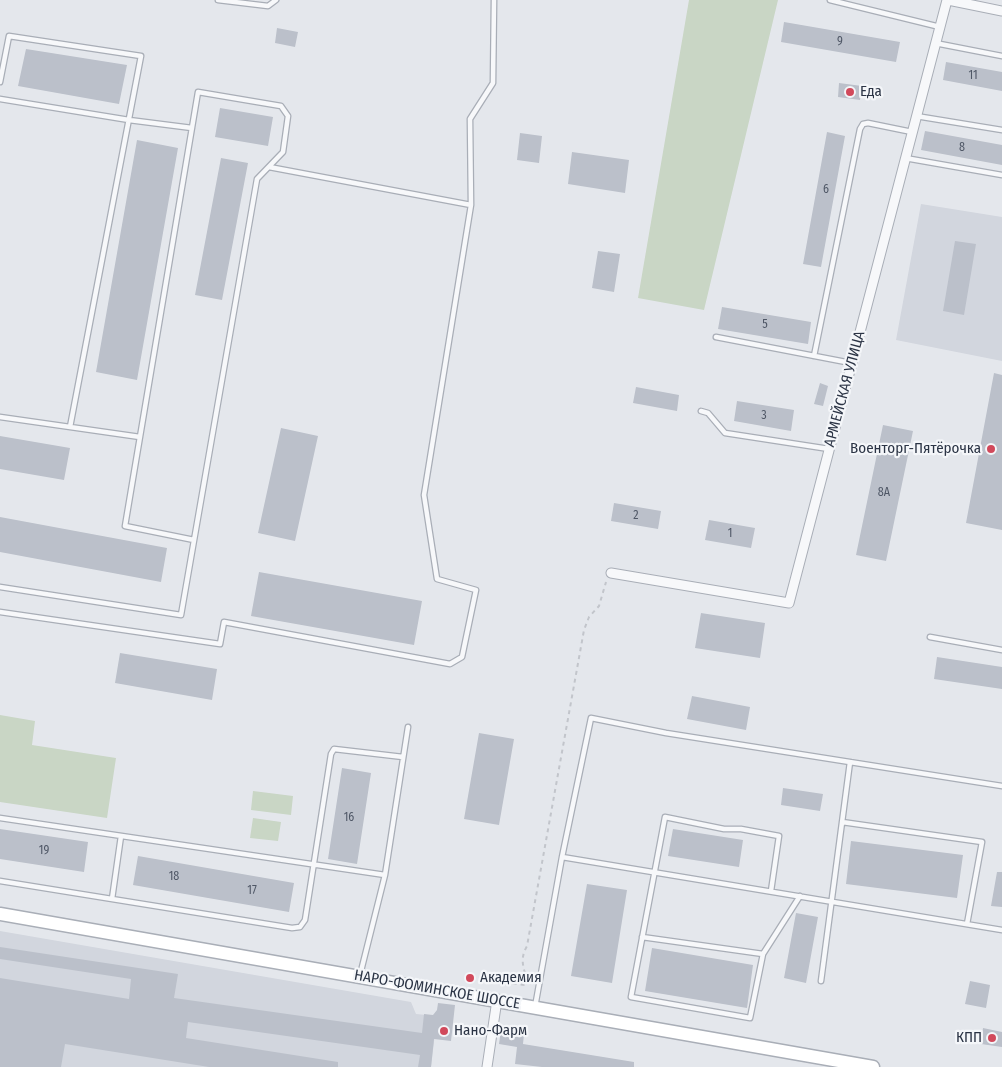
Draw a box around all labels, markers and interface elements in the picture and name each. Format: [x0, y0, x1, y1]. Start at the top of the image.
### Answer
house number: 9 [837, 35, 843, 49]
house number: 11 [968, 69, 978, 83]
place label: Еда [860, 83, 882, 101]
marker: Еда [844, 86, 856, 98]
house number: 8 [959, 141, 965, 155]
house number: 6 [823, 183, 829, 197]
house number: 5 [762, 318, 768, 332]
street label: АРМЕЙСКАЯ УЛИЦА [821, 329, 869, 449]
house number: 3 [761, 409, 767, 423]
place label: Военторг-Пятёрочка [850, 440, 981, 458]
marker: Военторг-Пятёрочка [985, 443, 997, 455]
house number: 8А [878, 486, 890, 500]
house number: 2 [633, 509, 639, 523]
house number: 1 [728, 527, 732, 541]
house number: 16 [344, 811, 354, 825]
house number: 19 [39, 844, 49, 858]
house number: 18 [169, 870, 179, 884]
house number: 17 [247, 884, 257, 898]
street label: НАРО-ФОМИНСКОЕ ШОССЕ [353, 967, 521, 1013]
place label: Академия [480, 969, 542, 987]
marker: Академия [464, 972, 476, 984]
place label: Нано-Фарм [454, 1022, 527, 1040]
marker: Нано-Фарм [438, 1025, 450, 1037]
place label: КПП [956, 1029, 982, 1047]
marker: КПП [986, 1032, 998, 1044]

